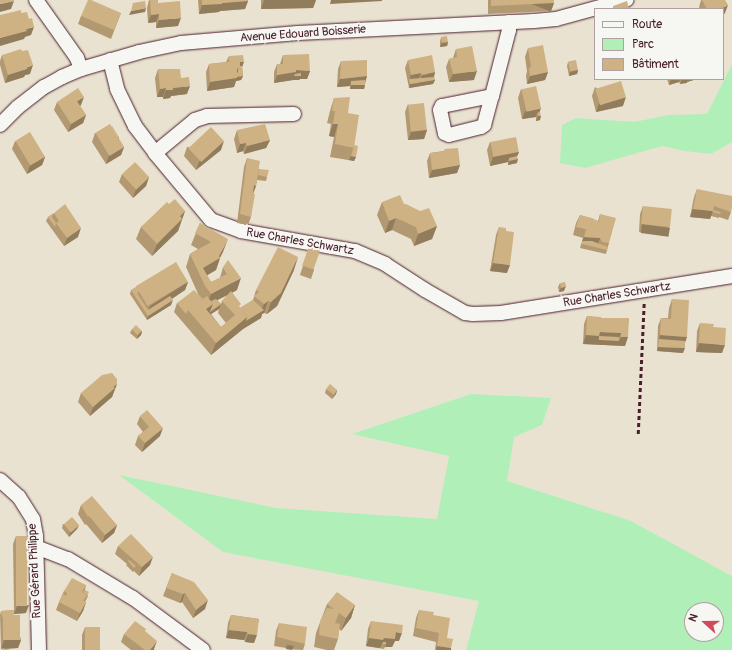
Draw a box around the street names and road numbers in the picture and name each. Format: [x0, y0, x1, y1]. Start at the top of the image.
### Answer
street label: Avenue Edouard Boisserie [239, 22, 367, 46]
street label: Rue Charles Schwartz [245, 225, 355, 259]
street label: Rue Charles Schwartz [562, 279, 672, 311]
street label: Rue Gérard Philippe [25, 523, 45, 619]

